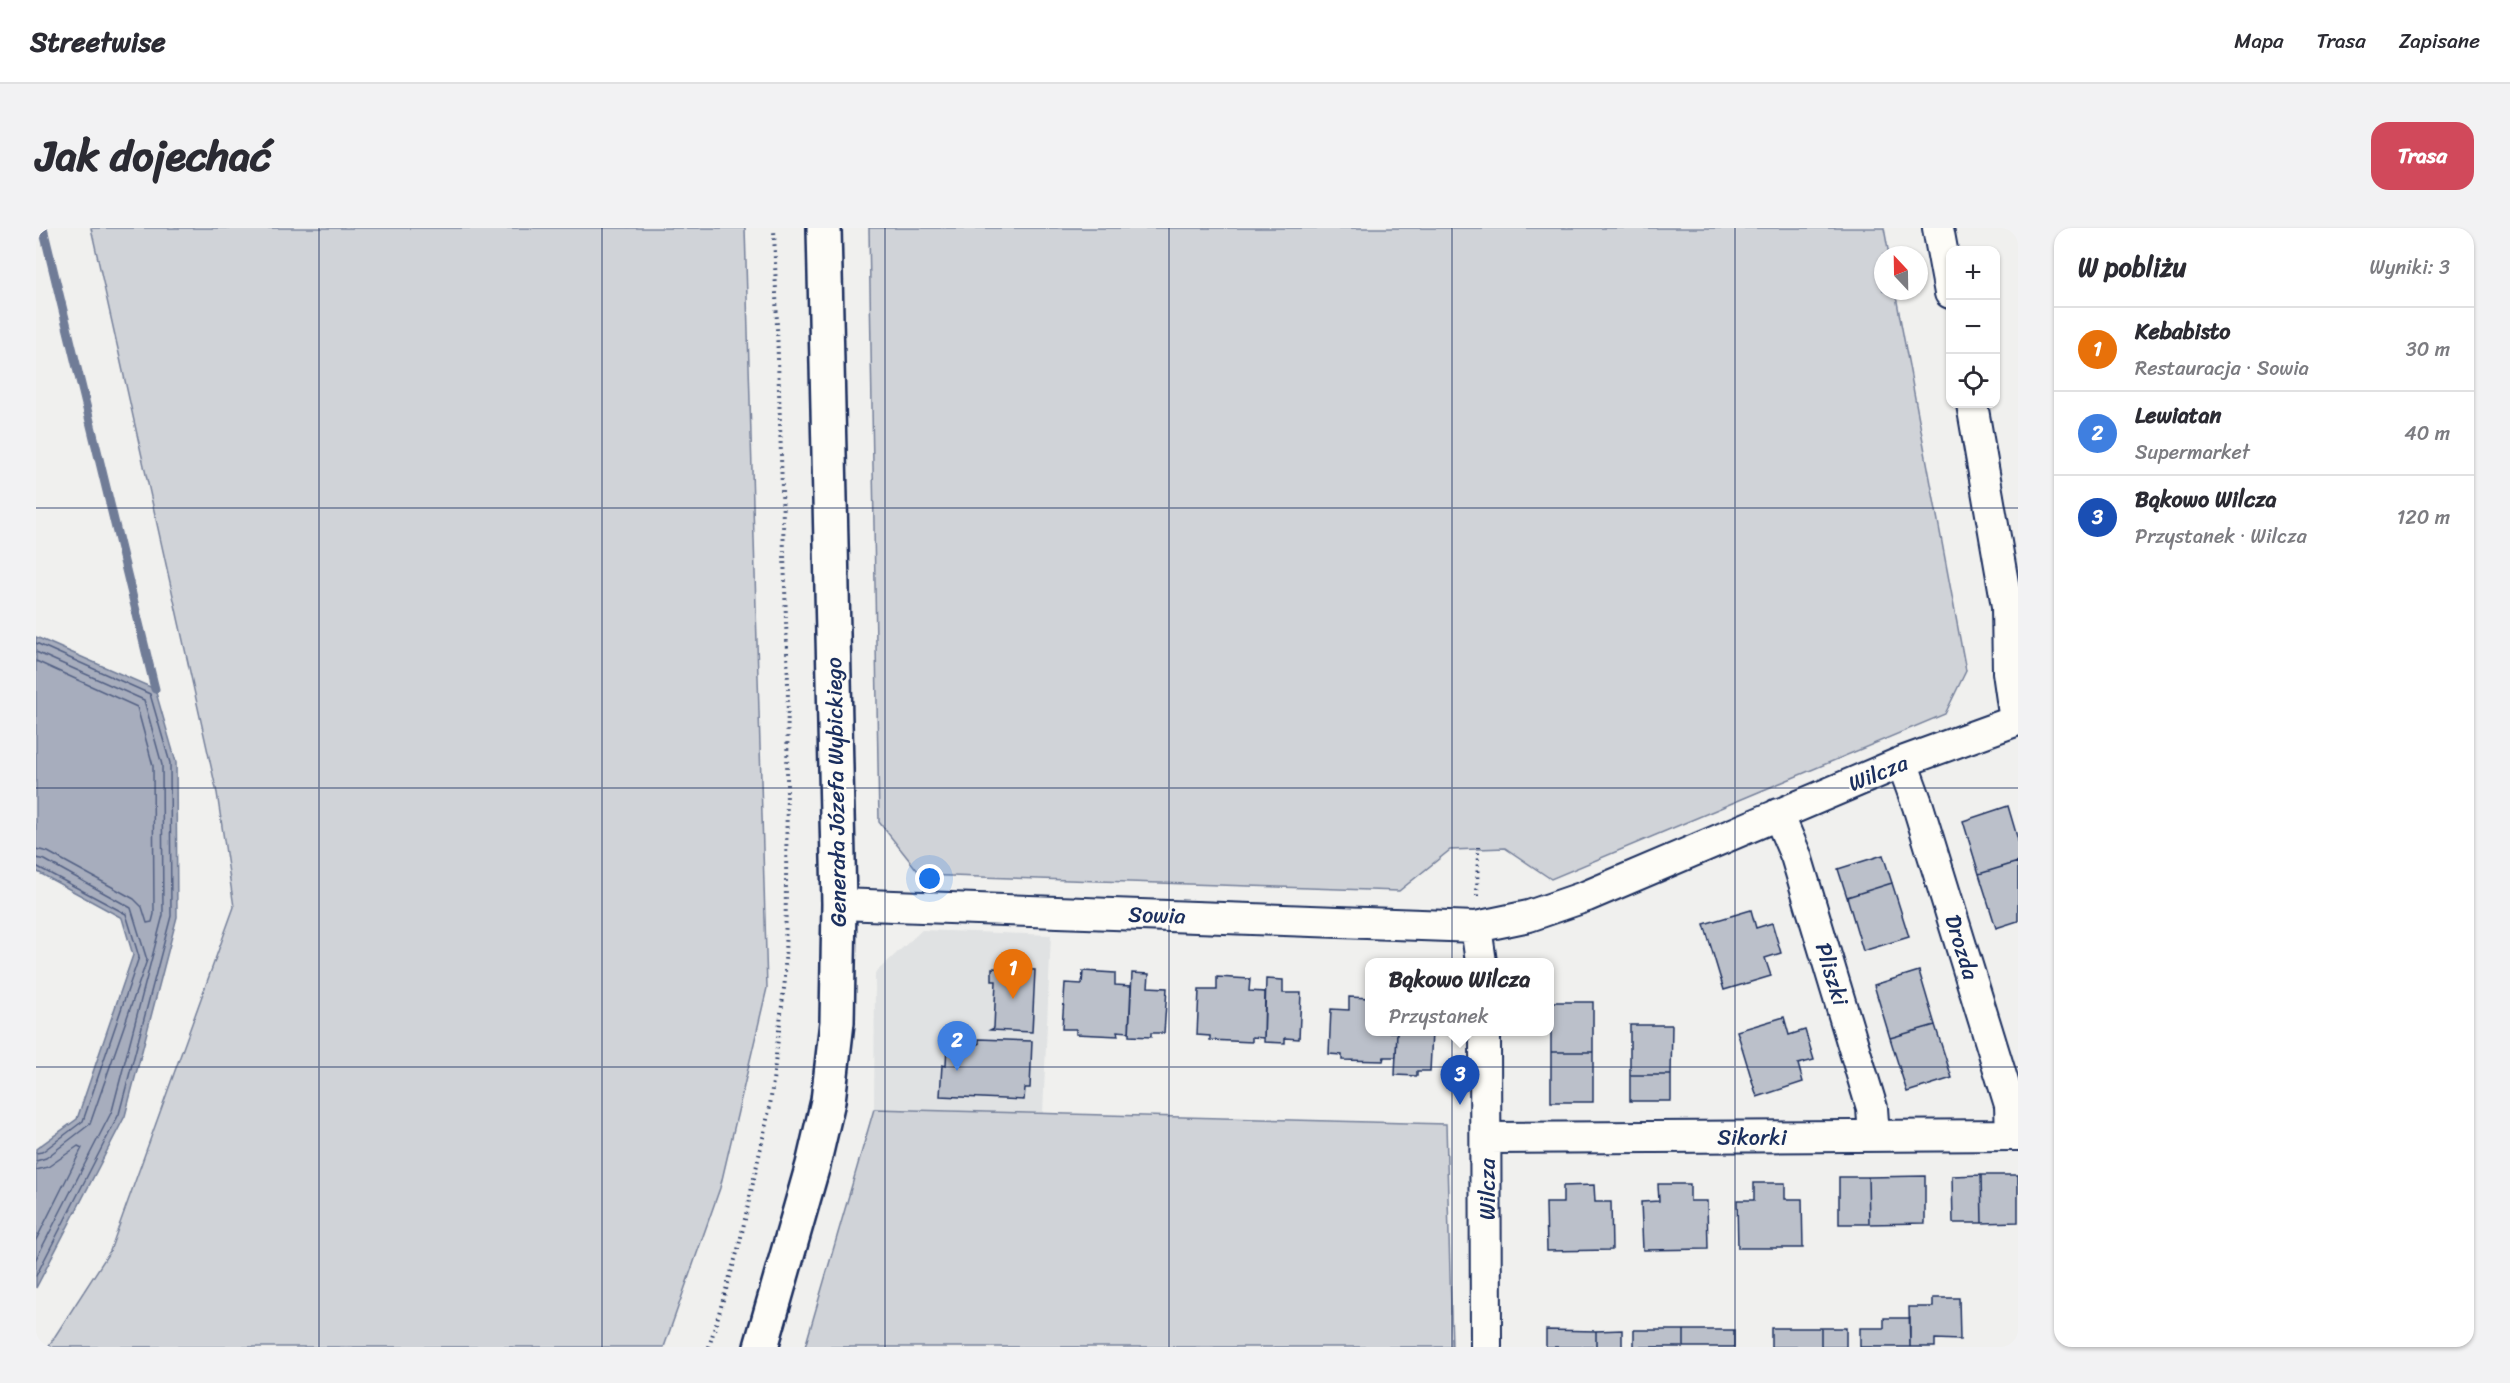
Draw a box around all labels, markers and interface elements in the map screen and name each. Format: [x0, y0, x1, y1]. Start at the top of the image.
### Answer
text: Streetwise [30, 17, 166, 66]
text: Mapa [2234, 22, 2284, 60]
text: Trasa [2317, 22, 2366, 60]
text: Zapisane [2399, 22, 2480, 60]
text: Jak dojechać [36, 119, 271, 193]
button: Trasa [2371, 122, 2474, 190]
text: W pobliżu [2078, 244, 2187, 290]
north arrow [1874, 246, 1928, 300]
map controls [1946, 246, 2000, 408]
button: + [1946, 246, 2000, 300]
text: Wyniki: 3 [2370, 250, 2450, 285]
button: − [1946, 300, 2000, 354]
text: Kebabisto [2135, 312, 2230, 351]
text: 1 [2093, 332, 2102, 367]
text: 30 m [2406, 332, 2450, 367]
text: Restauracja · Sowia [2135, 351, 2309, 386]
button: locate [1946, 354, 2000, 408]
text: Lewiatan [2135, 396, 2221, 435]
text: 2 [2092, 416, 2103, 451]
text: 40 m [2404, 416, 2450, 451]
text: Supermarket [2135, 435, 2250, 470]
text: Bąkowo Wilcza [2135, 480, 2277, 519]
text: 3 [2092, 500, 2103, 535]
text: 120 m [2397, 500, 2450, 535]
text: Przystanek · Wilcza [2135, 519, 2307, 554]
street label: Generała Józefa Wybickiego [814, 657, 858, 927]
street label: Wilcza [1842, 743, 1915, 803]
your location [915, 864, 944, 893]
street label: Sowia [1128, 895, 1186, 935]
street label: Drozda [1934, 910, 1991, 985]
street label: Pliszki [1804, 938, 1860, 1011]
pin: 1 [994, 950, 1032, 999]
popup [1365, 958, 1554, 1036]
text: Bąkowo Wilcza [1389, 960, 1530, 999]
text: Przystanek [1389, 999, 1488, 1034]
pin: 2 [938, 1022, 976, 1071]
pin: 3 [1440, 1056, 1480, 1105]
street label: Sikorki [1717, 1118, 1788, 1157]
street label: Wilcza [1468, 1157, 1507, 1220]

